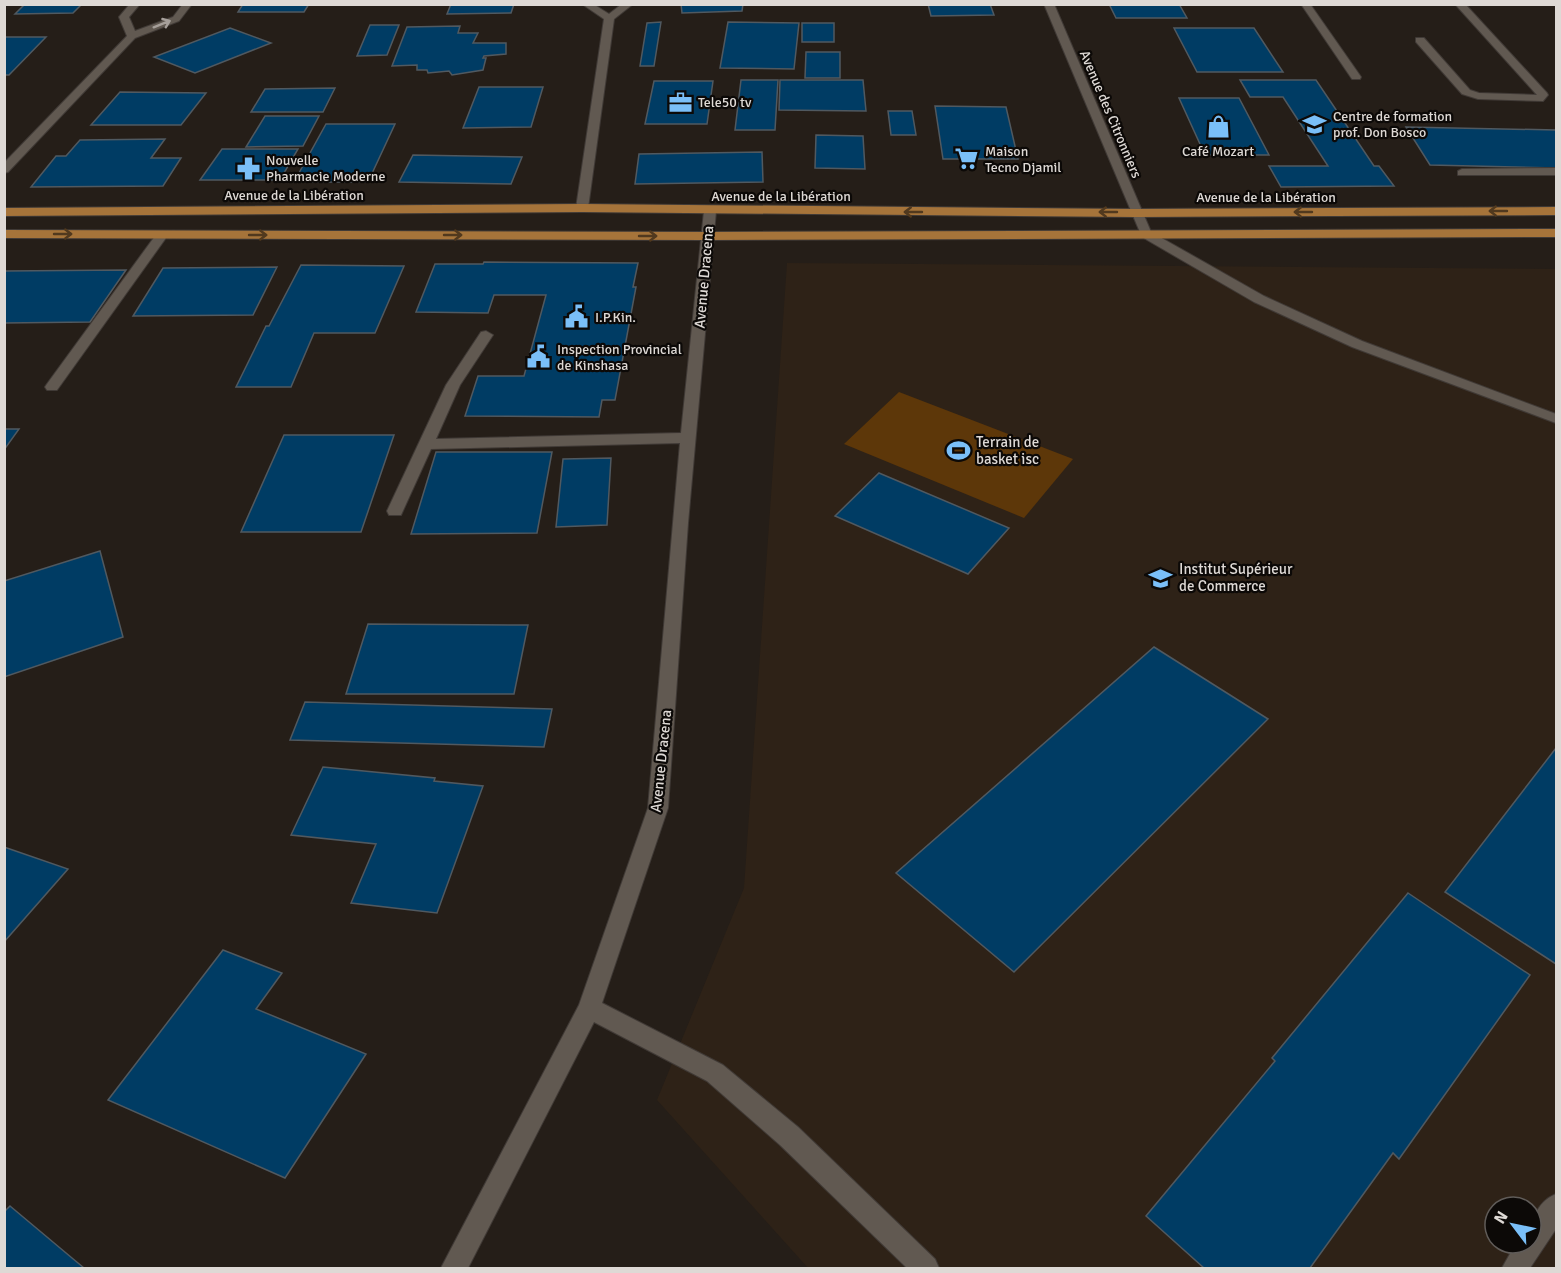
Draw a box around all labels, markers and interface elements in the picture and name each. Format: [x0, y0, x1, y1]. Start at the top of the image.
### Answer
one-way arrow [153, 18, 171, 29]
street label: Avenue des Citronniers [1076, 48, 1145, 181]
office icon: Tele50 tv [667, 89, 693, 115]
place label: Tele50 tv [698, 94, 752, 111]
place label: Centre de formation prof. Don Bosco [1333, 108, 1452, 141]
school or university icon: Centre de formation prof. Don Bosco [1302, 111, 1328, 137]
shop icon: Café Mozart [1205, 114, 1231, 140]
place label: Maison Tecno Djamil [985, 143, 1061, 176]
place label: Café Mozart [1182, 143, 1254, 160]
supermarket icon: Maison Tecno Djamil [954, 146, 980, 172]
place label: Nouvelle Pharmacie Moderne [266, 152, 385, 185]
pharmacy icon: Nouvelle Pharmacie Moderne [235, 155, 261, 181]
street label: Avenue de la Libération [224, 187, 364, 204]
street label: Avenue de la Libération [711, 188, 851, 205]
street label: Avenue de la Libération [1196, 189, 1336, 206]
one-way arrow [1489, 205, 1509, 217]
one-way arrow [904, 206, 924, 218]
one-way arrow [1099, 206, 1119, 218]
one-way arrow [1294, 206, 1314, 218]
street label: Avenue Dracena [691, 225, 717, 329]
one-way arrow [52, 228, 72, 240]
one-way arrow [247, 229, 267, 241]
one-way arrow [442, 229, 462, 241]
one-way arrow [637, 230, 657, 242]
public building icon: I.P.Kin. [564, 304, 590, 330]
place label: I.P.Kin. [595, 309, 636, 326]
place label: Inspection Provincial de Kinshasa [557, 341, 682, 374]
public building icon: Inspection Provincial de Kinshasa [526, 344, 552, 370]
place label: Terrain de basket isc [976, 433, 1039, 468]
sports icon: Terrain de basket isc [945, 438, 971, 464]
place label: Institut Supérieur de Commerce [1179, 560, 1293, 595]
school or university icon: Institut Supérieur de Commerce [1148, 565, 1174, 591]
street label: Avenue Dracena [647, 709, 675, 813]
north arrow [1483, 1195, 1543, 1255]
text: N [1490, 1208, 1513, 1228]

